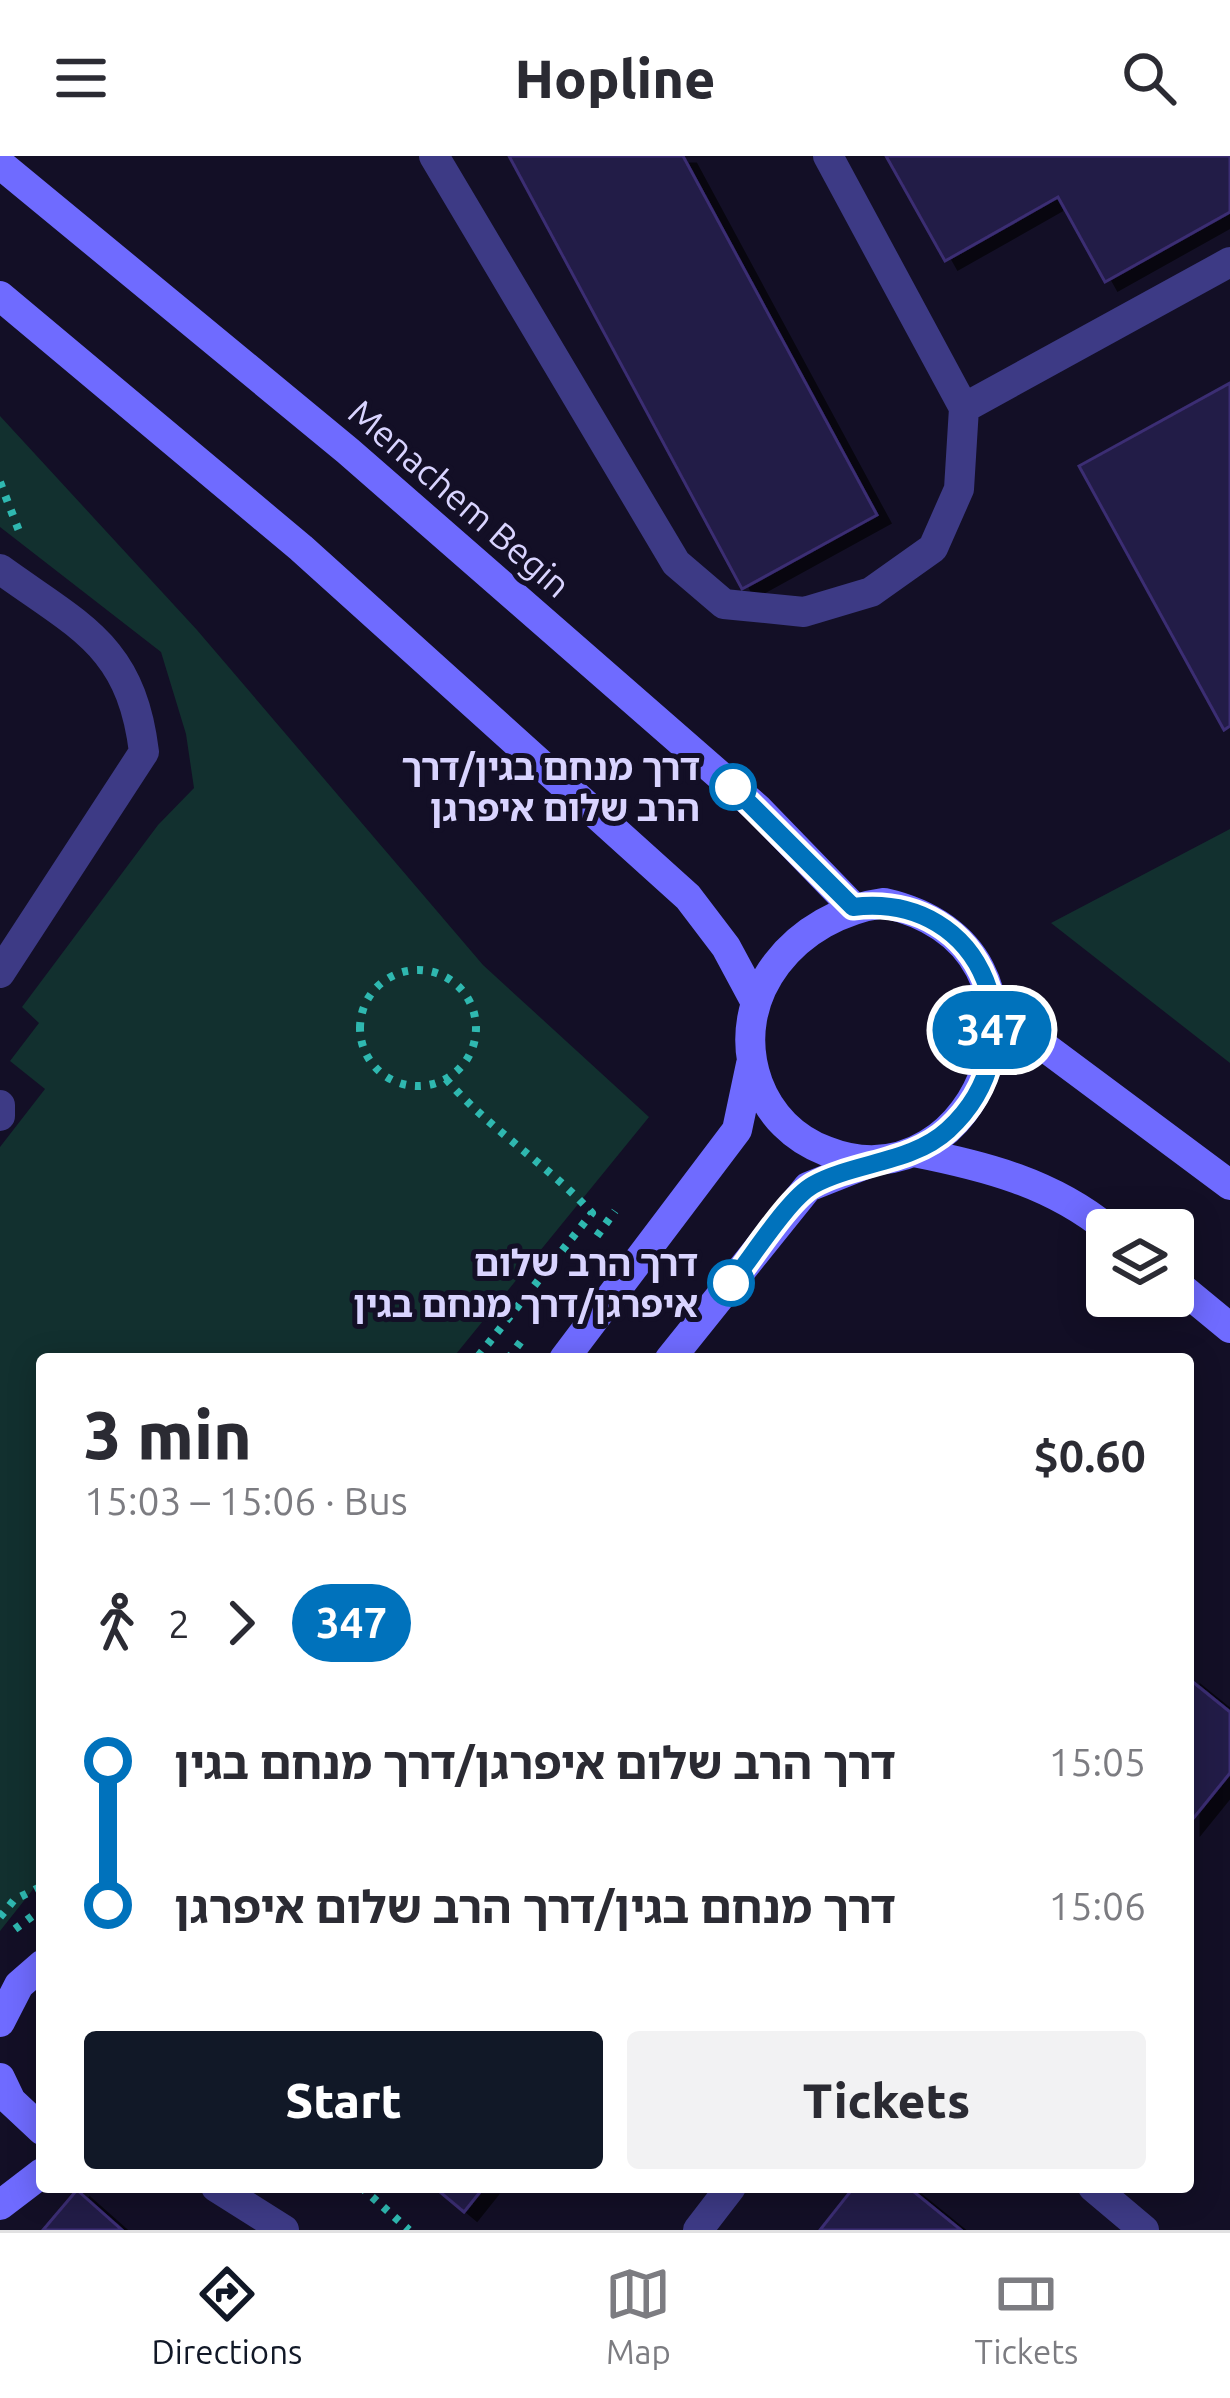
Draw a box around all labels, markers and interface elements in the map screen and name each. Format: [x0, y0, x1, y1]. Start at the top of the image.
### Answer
icon: menu [48, 45, 114, 111]
icon: search [1116, 45, 1182, 111]
text: Hopline [514, 48, 716, 108]
street label: Menachem Begin [341, 391, 579, 605]
place label: דרך מנחם בגין/דרך הרב שלום איפרגן [401, 746, 700, 828]
marker: דרך מנחם בגין/דרך הרב שלום איפרגן [711, 765, 755, 809]
line badge: 347 [923, 991, 1061, 1069]
text: 347 [956, 1006, 1028, 1053]
map controls [1086, 1209, 1194, 1317]
button: layers [1086, 1209, 1194, 1317]
place label: דרך הרב שלום איפרגן/דרך מנחם בגין [353, 1242, 698, 1324]
marker: דרך הרב שלום איפרגן/דרך מנחם בגין [709, 1261, 753, 1305]
text: 3 min [84, 1397, 252, 1471]
text: $0.60 [1033, 1430, 1146, 1481]
text: 15:03 – 15:06 · Bus [84, 1479, 408, 1522]
icon: walk [84, 1590, 150, 1656]
icon: forward [208, 1590, 274, 1656]
text: 347 [316, 1599, 387, 1646]
text: 2 [168, 1602, 190, 1645]
text: דרך הרב שלום איפרגן/דרך מנחם בגין [174, 1737, 896, 1788]
text: 15:05 [1048, 1740, 1146, 1783]
text: דרך מנחם בגין/דרך הרב שלום איפרגן [174, 1881, 896, 1932]
text: 15:06 [1048, 1884, 1146, 1927]
button: Start [84, 2031, 603, 2169]
button: Tickets [627, 2031, 1146, 2169]
tab: Directions [152, 2261, 302, 2370]
tab: Map [605, 2261, 671, 2370]
tab: Tickets [974, 2261, 1078, 2370]

